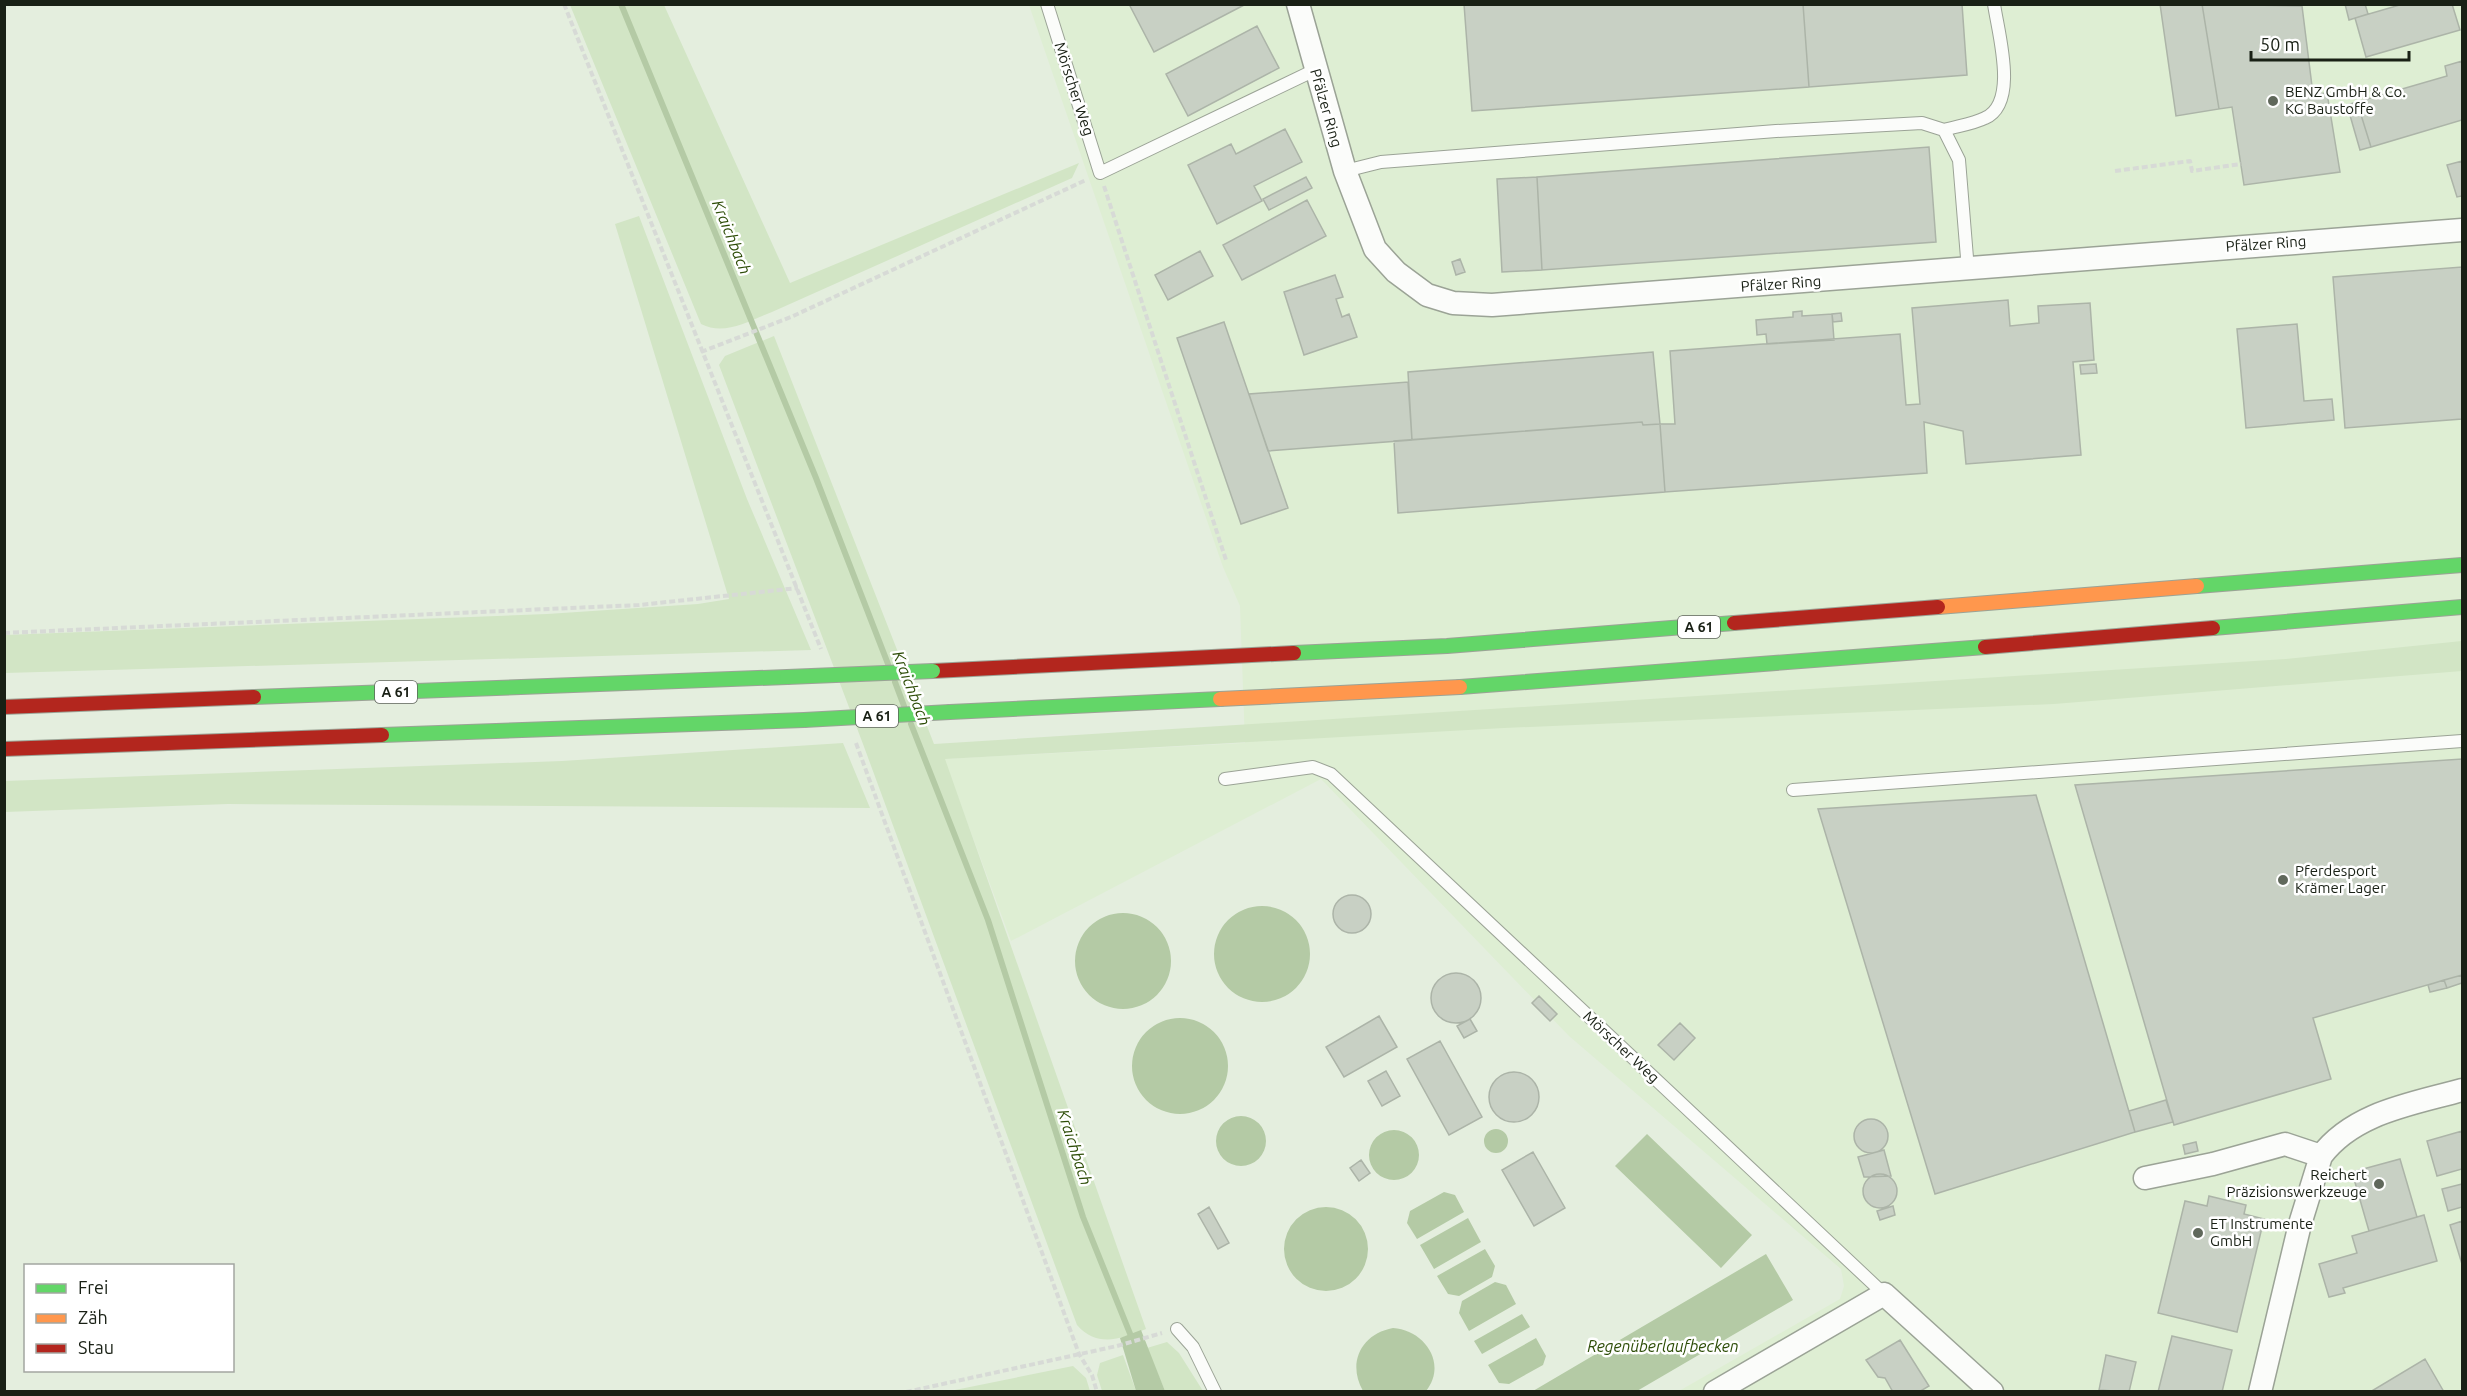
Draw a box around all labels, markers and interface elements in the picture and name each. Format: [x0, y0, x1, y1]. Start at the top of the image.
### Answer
scale bar [2251, 24, 2408, 62]
text: 50 m [2260, 34, 2300, 54]
street label: Mörscher Weg [1051, 40, 1098, 138]
street label: Pfälzer Ring [1307, 67, 1346, 149]
place label: BENZ GmbH & Co. KG Baustoffe [2285, 83, 2406, 117]
marker: BENZ GmbH & Co. KG Baustoffe [2266, 94, 2280, 108]
water label: Kraichbach [709, 197, 755, 277]
street label: Pfälzer Ring [2225, 232, 2307, 255]
street label: Pfälzer Ring [1740, 272, 1822, 295]
road number: A 61 [1678, 616, 1720, 638]
water label: Kraichbach [890, 648, 934, 728]
road number: A 61 [375, 681, 417, 703]
road number: A 61 [856, 705, 898, 727]
place label: Pferdesport Krämer Lager [2295, 862, 2386, 896]
marker: Pferdesport Krämer Lager [2276, 873, 2290, 887]
street label: Mörscher Weg [1580, 1007, 1663, 1086]
water label: Kraichbach [1054, 1107, 1096, 1187]
place label: Reichert Präzisionswerkzeuge [2226, 1166, 2367, 1200]
marker: Reichert Präzisionswerkzeuge [2372, 1177, 2386, 1191]
place label: ET Instrumente GmbH [2210, 1215, 2313, 1249]
marker: ET Instrumente GmbH [2191, 1226, 2205, 1240]
legend [24, 1264, 234, 1372]
text: Frei [78, 1277, 108, 1297]
text: Zäh [78, 1307, 108, 1327]
text: Stau [78, 1337, 114, 1357]
water label: Regenüberlaufbecken [1587, 1337, 1739, 1355]

